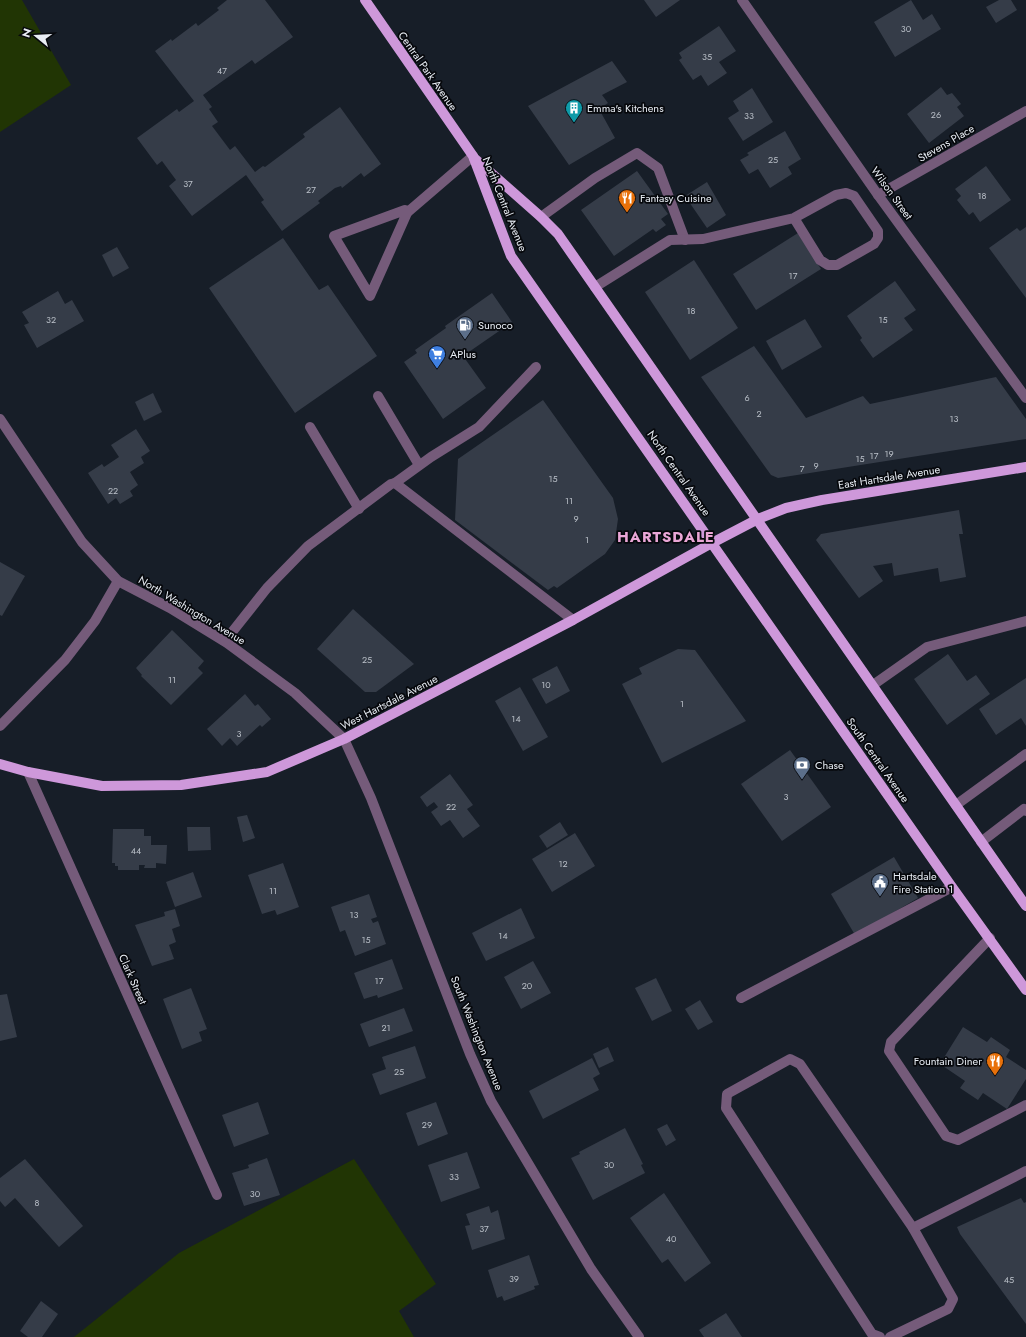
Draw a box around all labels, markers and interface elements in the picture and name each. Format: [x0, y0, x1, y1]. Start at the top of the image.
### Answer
north arrow [16, 16, 56, 56]
house number: 30 [901, 22, 912, 35]
text: N [18, 26, 35, 40]
street label: Central Park Avenue [395, 28, 462, 114]
house number: 35 [702, 50, 712, 63]
house number: 47 [217, 64, 227, 77]
building icon: Emma's Kitchens [564, 98, 584, 123]
place label: Emma's Kitchens [587, 100, 664, 116]
house number: 26 [931, 108, 941, 121]
house number: 33 [744, 109, 754, 122]
street label: Stevens Place [915, 120, 977, 166]
house number: 25 [768, 153, 778, 166]
street label: North Central Avenue [479, 154, 531, 254]
street label: Wilson Street [867, 163, 917, 223]
house number: 37 [183, 177, 193, 190]
house number: 27 [306, 183, 316, 196]
restaurant icon: Fantasy Cuisine [617, 188, 637, 213]
house number: 18 [978, 189, 987, 202]
place label: Fantasy Cuisine [640, 190, 712, 206]
house number: 17 [789, 269, 798, 282]
house number: 18 [687, 304, 696, 317]
house number: 32 [46, 313, 56, 326]
house number: 15 [878, 313, 888, 326]
fuel station icon: Sunoco [455, 315, 475, 340]
place label: Sunoco [478, 317, 513, 333]
supermarket icon: APlus [427, 344, 447, 369]
place label: APlus [450, 346, 477, 362]
house number: 6 [744, 391, 750, 404]
house number: 2 [756, 407, 762, 420]
house number: 13 [950, 412, 959, 425]
street label: North Central Avenue [644, 427, 715, 519]
house number: 19 [884, 447, 894, 460]
house number: 17 [870, 449, 879, 462]
house number: 15 [855, 452, 865, 465]
house number: 9 [813, 459, 819, 472]
street label: East Hartsdale Avenue [837, 461, 941, 493]
house number: 7 [800, 462, 805, 475]
house number: 15 [548, 472, 558, 485]
house number: 22 [108, 484, 118, 497]
house number: 11 [565, 494, 573, 507]
house number: 9 [573, 512, 579, 525]
district label: HARTSDALE [617, 526, 715, 548]
house number: 1 [585, 533, 589, 546]
street label: North Washington Avenue [136, 572, 249, 648]
house number: 25 [362, 653, 372, 666]
street label: West Hartsdale Avenue [338, 670, 441, 734]
house number: 11 [168, 673, 176, 686]
house number: 10 [541, 678, 551, 691]
house number: 1 [680, 697, 684, 710]
house number: 14 [511, 712, 521, 725]
street label: South Central Avenue [843, 714, 914, 806]
house number: 3 [237, 727, 242, 740]
bank icon: Chase [792, 755, 812, 780]
place label: Chase [815, 757, 844, 773]
house number: 3 [784, 790, 789, 803]
house number: 22 [446, 800, 456, 813]
house number: 44 [131, 844, 141, 857]
house number: 12 [558, 857, 568, 870]
place label: Hartsdale Fire Station 1 [893, 868, 953, 897]
public building icon: Hartsdale Fire Station 1 [870, 872, 890, 897]
house number: 11 [269, 884, 277, 897]
house number: 13 [350, 908, 359, 921]
house number: 14 [498, 929, 508, 942]
house number: 15 [361, 933, 371, 946]
street label: Clark Street [115, 951, 151, 1007]
house number: 17 [375, 974, 384, 987]
street label: South Washington Avenue [447, 974, 507, 1093]
house number: 20 [522, 979, 533, 992]
house number: 21 [381, 1021, 391, 1034]
restaurant icon: Fountain Diner [985, 1051, 1005, 1076]
place label: Fountain Diner [914, 1053, 982, 1069]
house number: 25 [394, 1065, 404, 1078]
house number: 29 [422, 1118, 432, 1131]
house number: 30 [604, 1158, 615, 1171]
house number: 33 [449, 1170, 459, 1183]
house number: 30 [250, 1187, 261, 1200]
house number: 8 [35, 1196, 40, 1209]
house number: 37 [479, 1222, 489, 1235]
house number: 40 [666, 1232, 677, 1245]
house number: 39 [509, 1272, 519, 1285]
house number: 45 [1004, 1273, 1014, 1286]

